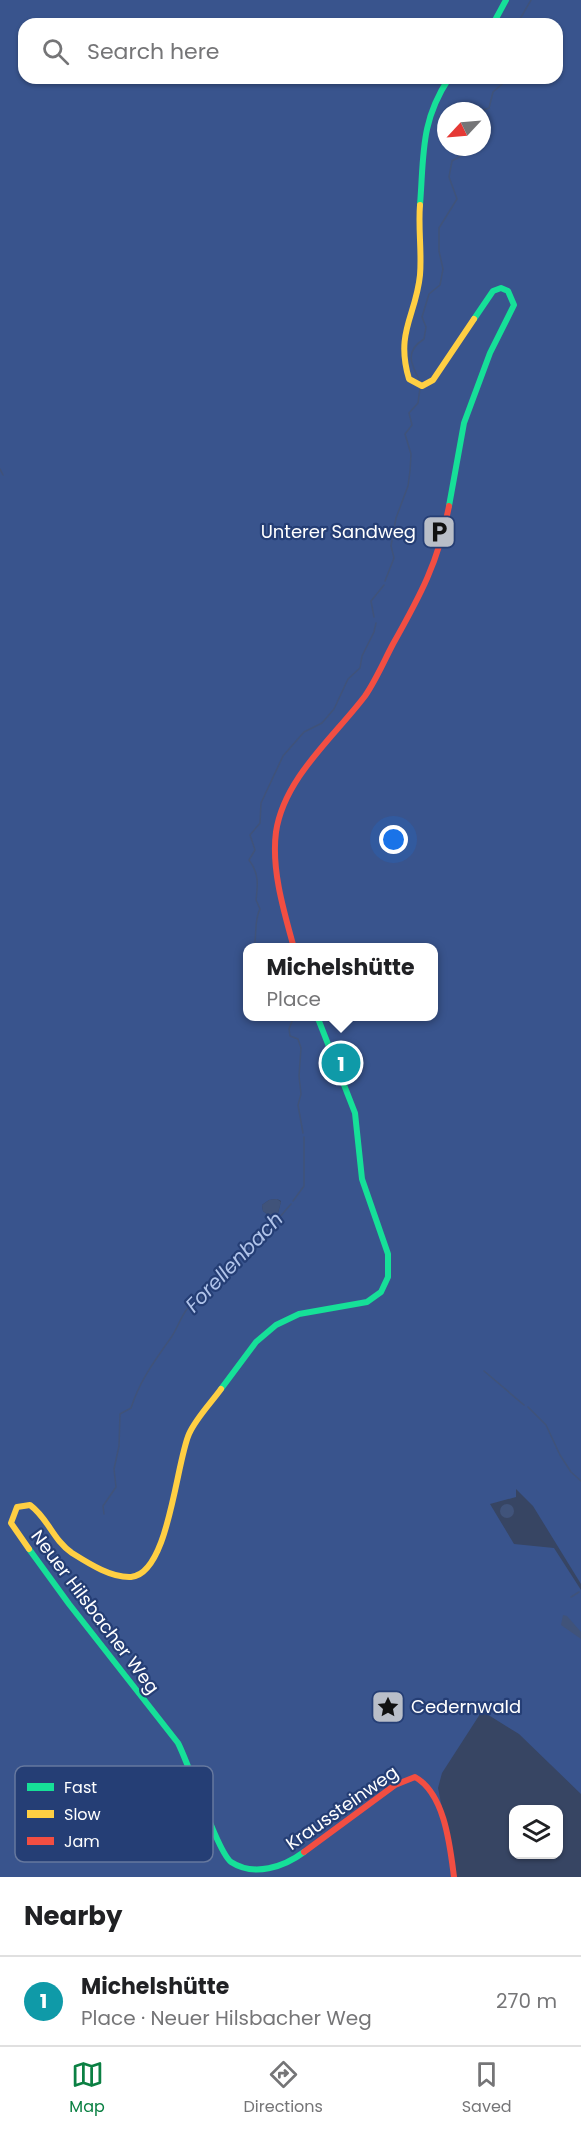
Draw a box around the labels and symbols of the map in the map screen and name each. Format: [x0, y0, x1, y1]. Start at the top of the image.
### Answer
north arrow [437, 102, 491, 156]
parking icon: Unterer Sandweg [421, 514, 457, 550]
place label: Unterer Sandweg [261, 519, 416, 544]
your location [379, 825, 408, 854]
pin: 1 [322, 1040, 360, 1086]
water label: Forellenbach [179, 1206, 289, 1318]
street label: Neuer Hilsbacher Weg [26, 1525, 165, 1699]
place icon: Cedernwald [370, 1689, 406, 1725]
place label: Cedernwald [411, 1694, 521, 1719]
street label: Kraussteinweg [281, 1760, 403, 1856]
legend [15, 1766, 213, 1862]
text: Fast [64, 1776, 97, 1799]
text: Slow [64, 1803, 101, 1826]
text: Jam [64, 1830, 100, 1853]

